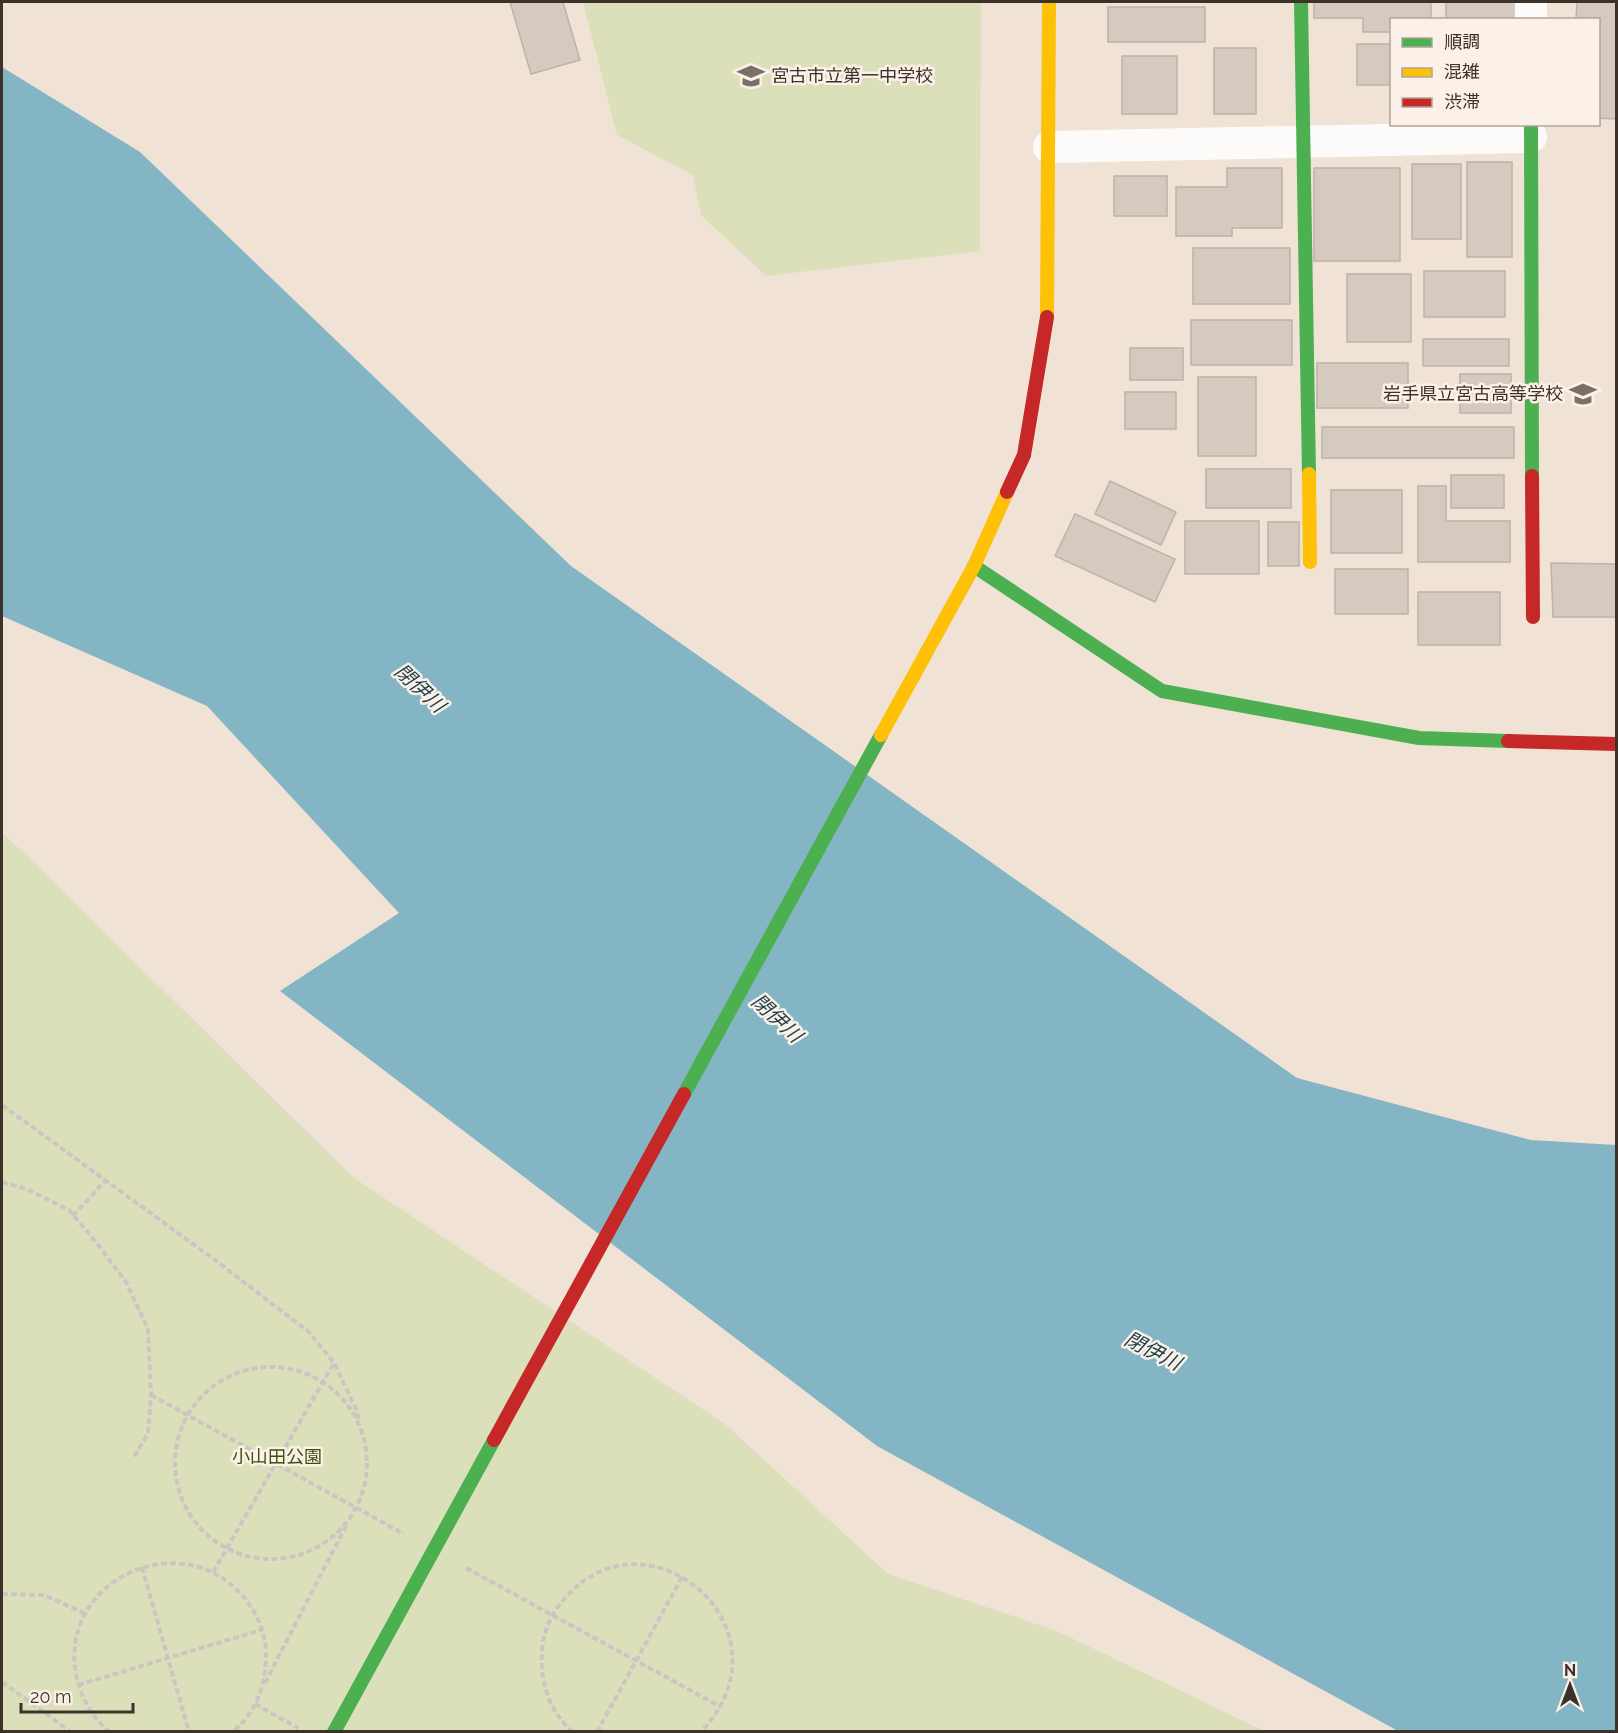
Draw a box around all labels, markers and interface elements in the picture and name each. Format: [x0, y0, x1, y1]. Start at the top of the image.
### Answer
legend [1390, 18, 1600, 126]
text: 順調 [1444, 31, 1480, 52]
school or university icon: 宮古市立第一中学校 [736, 61, 766, 91]
text: 混雑 [1444, 61, 1480, 82]
place label: 宮古市立第一中学校 [771, 65, 933, 86]
text: 渋滞 [1444, 91, 1480, 112]
school or university icon: 岩手県立宮古高等学校 [1568, 379, 1598, 409]
place label: 岩手県立宮古高等学校 [1383, 383, 1563, 404]
water label: 閉伊川 [390, 659, 452, 719]
water label: 閉伊川 [747, 989, 809, 1049]
water label: 閉伊川 [1121, 1327, 1187, 1376]
park label: 小山田公園 [232, 1446, 322, 1467]
north arrow [1540, 1655, 1600, 1715]
text: N [1564, 1661, 1576, 1680]
scale bar [21, 1676, 134, 1714]
text: 20 m [30, 1686, 72, 1707]

